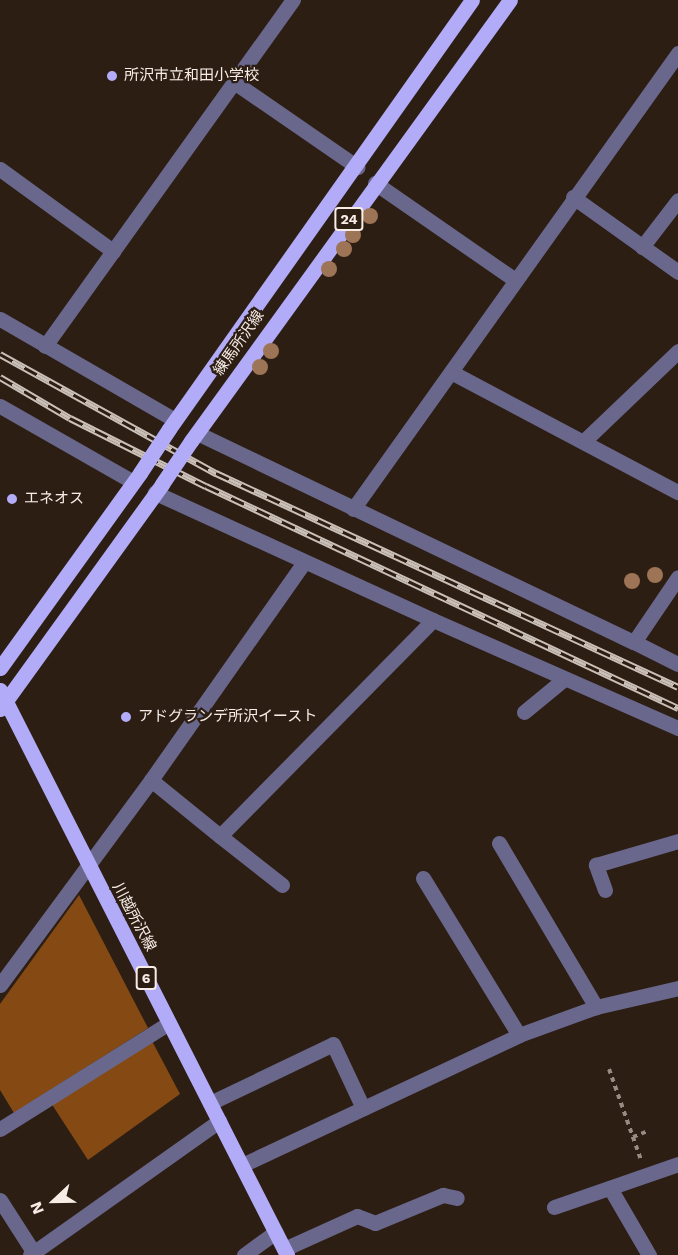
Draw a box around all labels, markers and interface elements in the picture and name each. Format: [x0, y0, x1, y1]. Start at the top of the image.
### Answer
place label: 所沢市立和田小学校 [124, 67, 259, 85]
marker: 所沢市立和田小学校 [105, 69, 119, 83]
road number: 24 [334, 208, 364, 230]
street label: 練馬所沢線 [210, 307, 268, 379]
place label: エネオス [24, 490, 84, 508]
marker: エネオス [5, 492, 19, 506]
place label: アドグランデ所沢イースト [138, 708, 318, 726]
marker: アドグランデ所沢イースト [119, 710, 133, 724]
street label: 川越所沢線 [108, 880, 160, 954]
road number: 6 [136, 967, 156, 989]
north arrow [24, 1171, 84, 1231]
text: N [26, 1199, 48, 1217]

